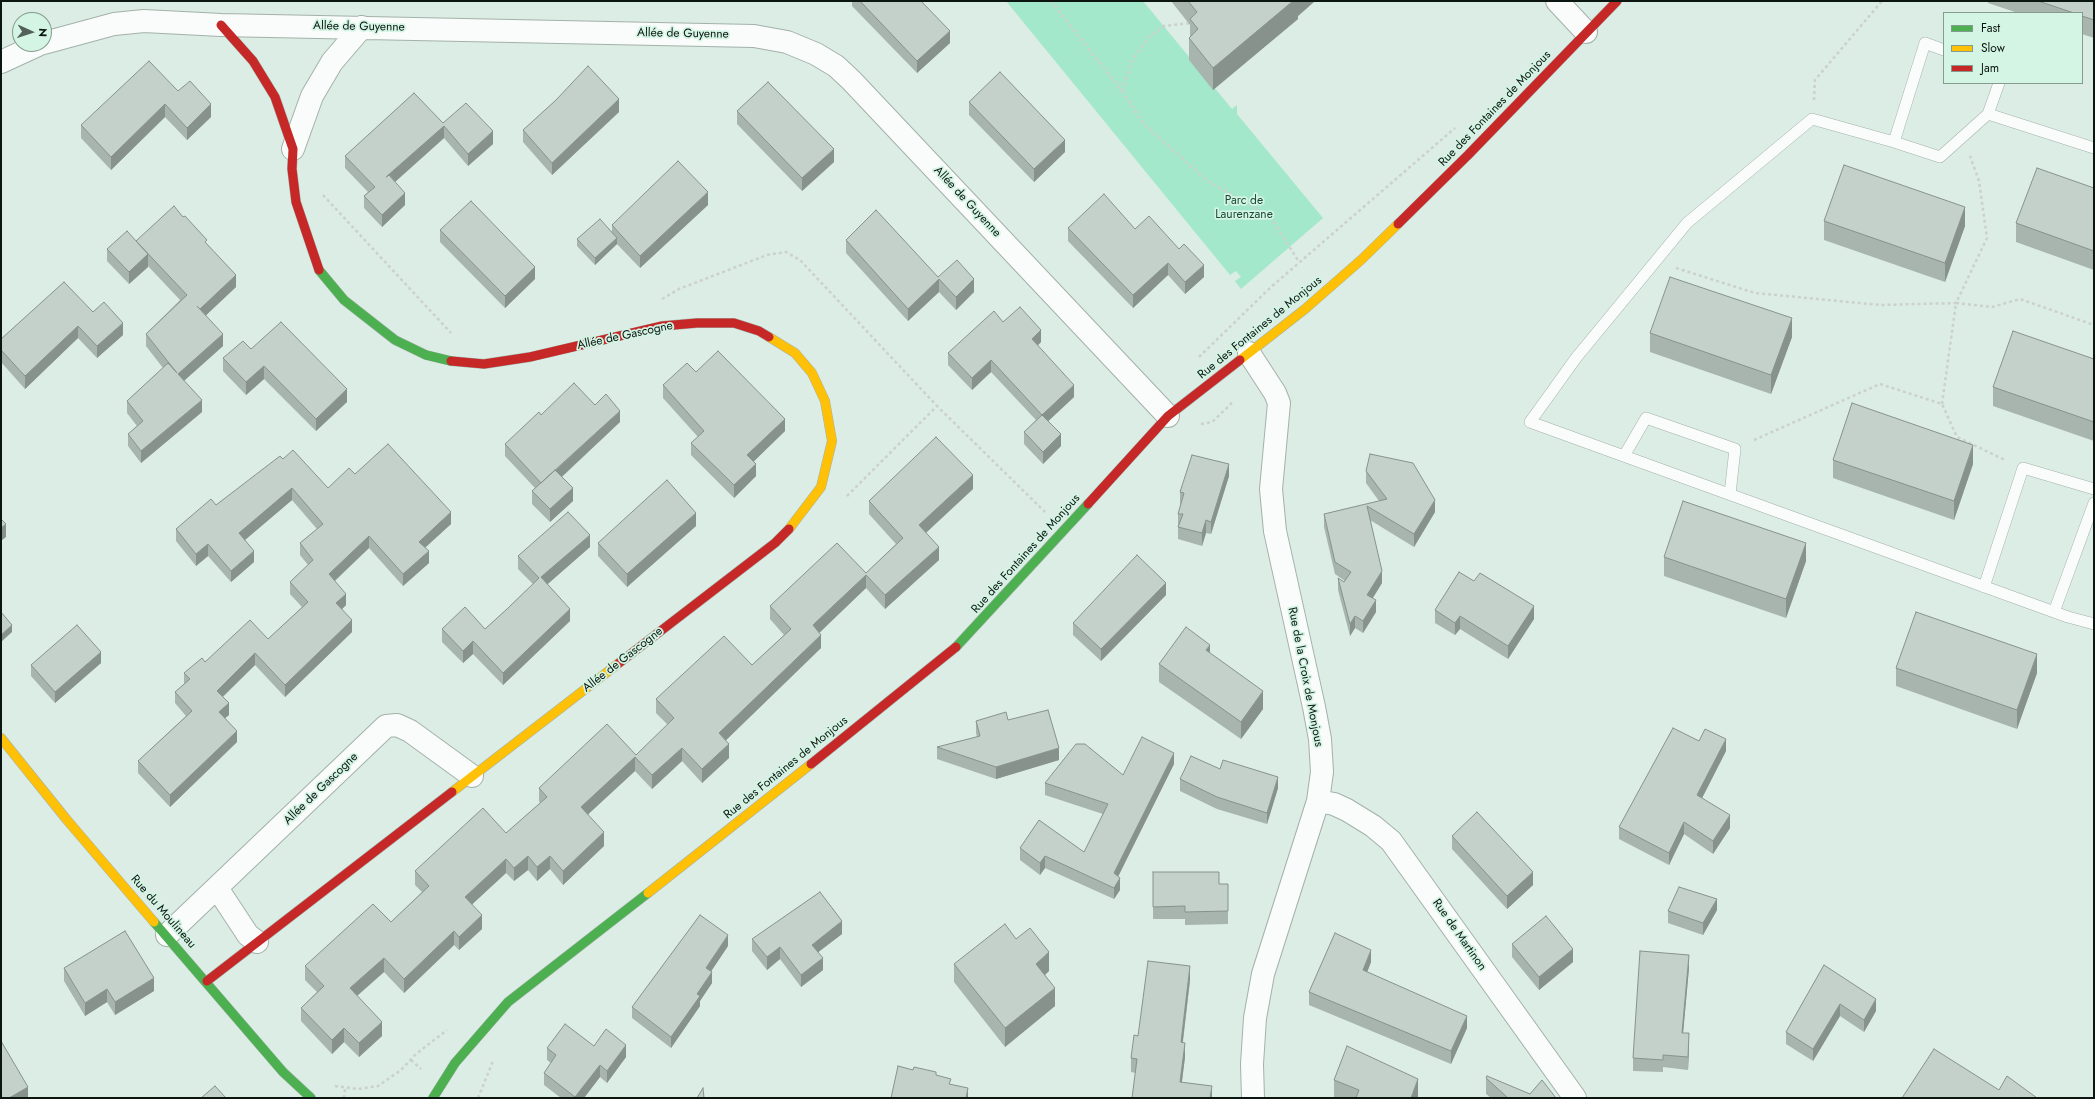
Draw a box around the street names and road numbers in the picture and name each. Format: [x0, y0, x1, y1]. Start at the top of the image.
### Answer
street label: Allée de Guyenne [313, 19, 405, 35]
street label: Allée de Guyenne [637, 26, 729, 42]
street label: Rue des Fontaines de Monjous [1436, 48, 1554, 170]
street label: Allée de Guyenne [930, 164, 1004, 240]
street label: Rue des Fontaines de Monjous [1195, 274, 1325, 382]
street label: Allée de Gascogne [576, 319, 674, 353]
street label: Rue des Fontaines de Monjous [969, 491, 1083, 617]
street label: Rue de la Croix de Monjous [1284, 606, 1326, 748]
street label: Allée de Gascogne [580, 624, 666, 696]
street label: Rue des Fontaines de Monjous [721, 714, 851, 822]
street label: Allée de Gascogne [281, 750, 361, 828]
street label: Rue du Moulineau [127, 872, 199, 952]
street label: Rue de Martinon [1429, 896, 1489, 974]

